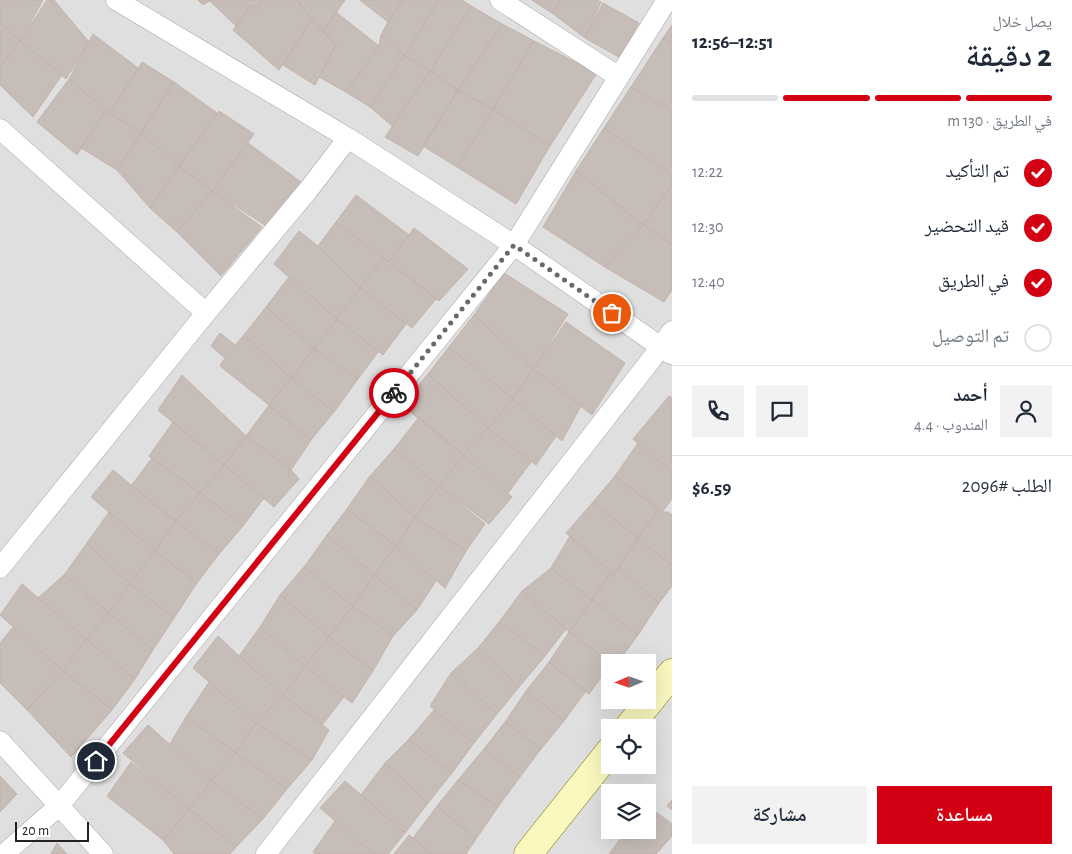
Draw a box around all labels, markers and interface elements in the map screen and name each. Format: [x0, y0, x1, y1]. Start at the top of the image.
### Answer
text: يصل خلال [993, 14, 1052, 30]
text: 12:51–12:56 [692, 33, 774, 52]
text: 2 دقيقة [966, 40, 1052, 72]
text: في الطريق · 130 m [947, 113, 1052, 129]
icon: check [1024, 159, 1052, 187]
text: تم التأكيد [945, 162, 1009, 181]
text: 12:22 [692, 164, 723, 180]
icon: check [1024, 214, 1052, 242]
text: قيد التحضير [925, 217, 1009, 236]
text: 12:30 [692, 219, 724, 235]
icon: check [1024, 269, 1052, 297]
text: في الطريق [938, 272, 1009, 291]
text: 12:40 [692, 274, 725, 290]
pin [591, 292, 633, 334]
icon: bag [598, 299, 626, 327]
text: تم التوصيل [932, 327, 1009, 346]
courier [369, 368, 419, 418]
icon: bike [380, 379, 408, 407]
button: phone [692, 385, 744, 437]
button: chat [756, 385, 808, 437]
button: person [1000, 385, 1052, 437]
text: أحمد [953, 386, 988, 405]
text: المندوب · 4.4 [914, 417, 988, 433]
text: الطلب #2096 [962, 477, 1052, 496]
text: $6.59 [692, 479, 731, 498]
north arrow [601, 654, 656, 709]
map controls [601, 654, 656, 839]
button: locate [601, 719, 656, 774]
pin [75, 740, 117, 782]
icon: home [82, 747, 110, 775]
button: layers [601, 784, 656, 839]
button: مشاركة [692, 786, 867, 844]
button: مساعدة [877, 786, 1052, 844]
scale bar [15, 819, 89, 842]
text: 20 m [22, 824, 49, 838]

